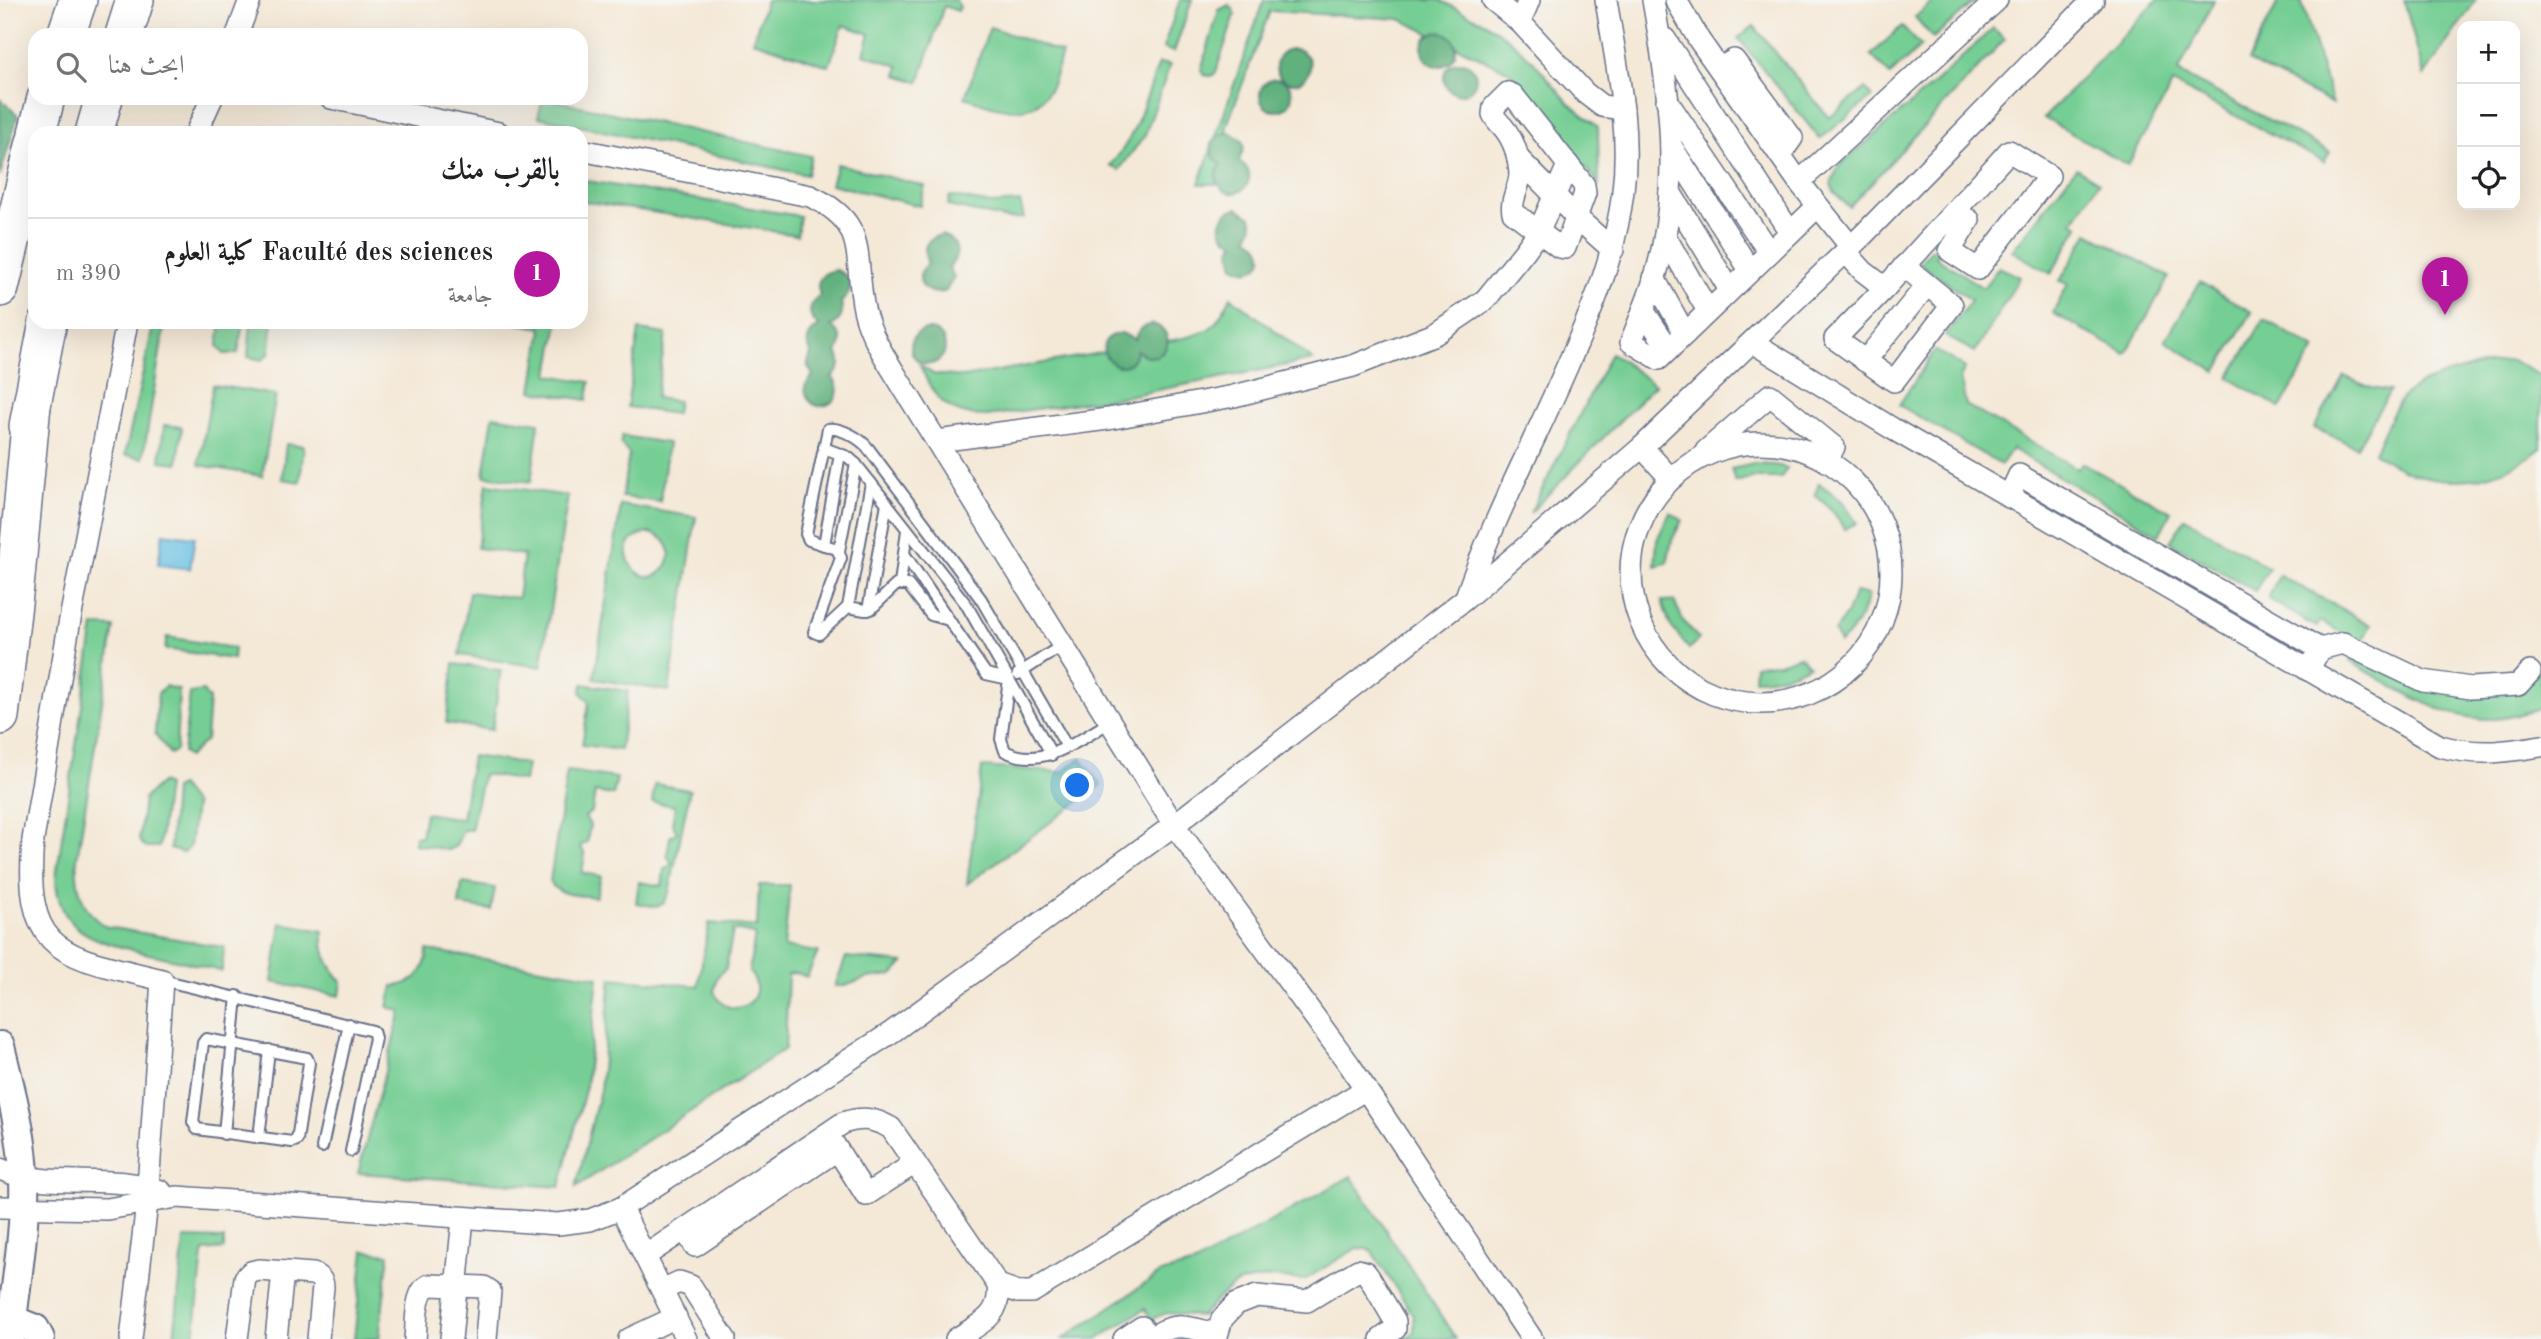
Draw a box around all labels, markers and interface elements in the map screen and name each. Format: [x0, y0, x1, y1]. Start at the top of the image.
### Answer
map controls [2457, 21, 2520, 210]
button: + [2457, 21, 2520, 84]
search box [28, 28, 588, 105]
icon: search [52, 48, 90, 86]
text: ابحث هنا [108, 53, 185, 79]
button: − [2457, 84, 2520, 147]
button: locate [2457, 147, 2520, 210]
text: بالقرب منك [441, 156, 560, 186]
text: Faculté des sciences كلية العلوم [164, 240, 493, 266]
pin: 1 [2422, 257, 2468, 315]
text: 390 m [56, 262, 121, 285]
text: 1 [530, 262, 544, 285]
text: جامعة [448, 284, 493, 307]
your location [1060, 768, 1094, 802]

